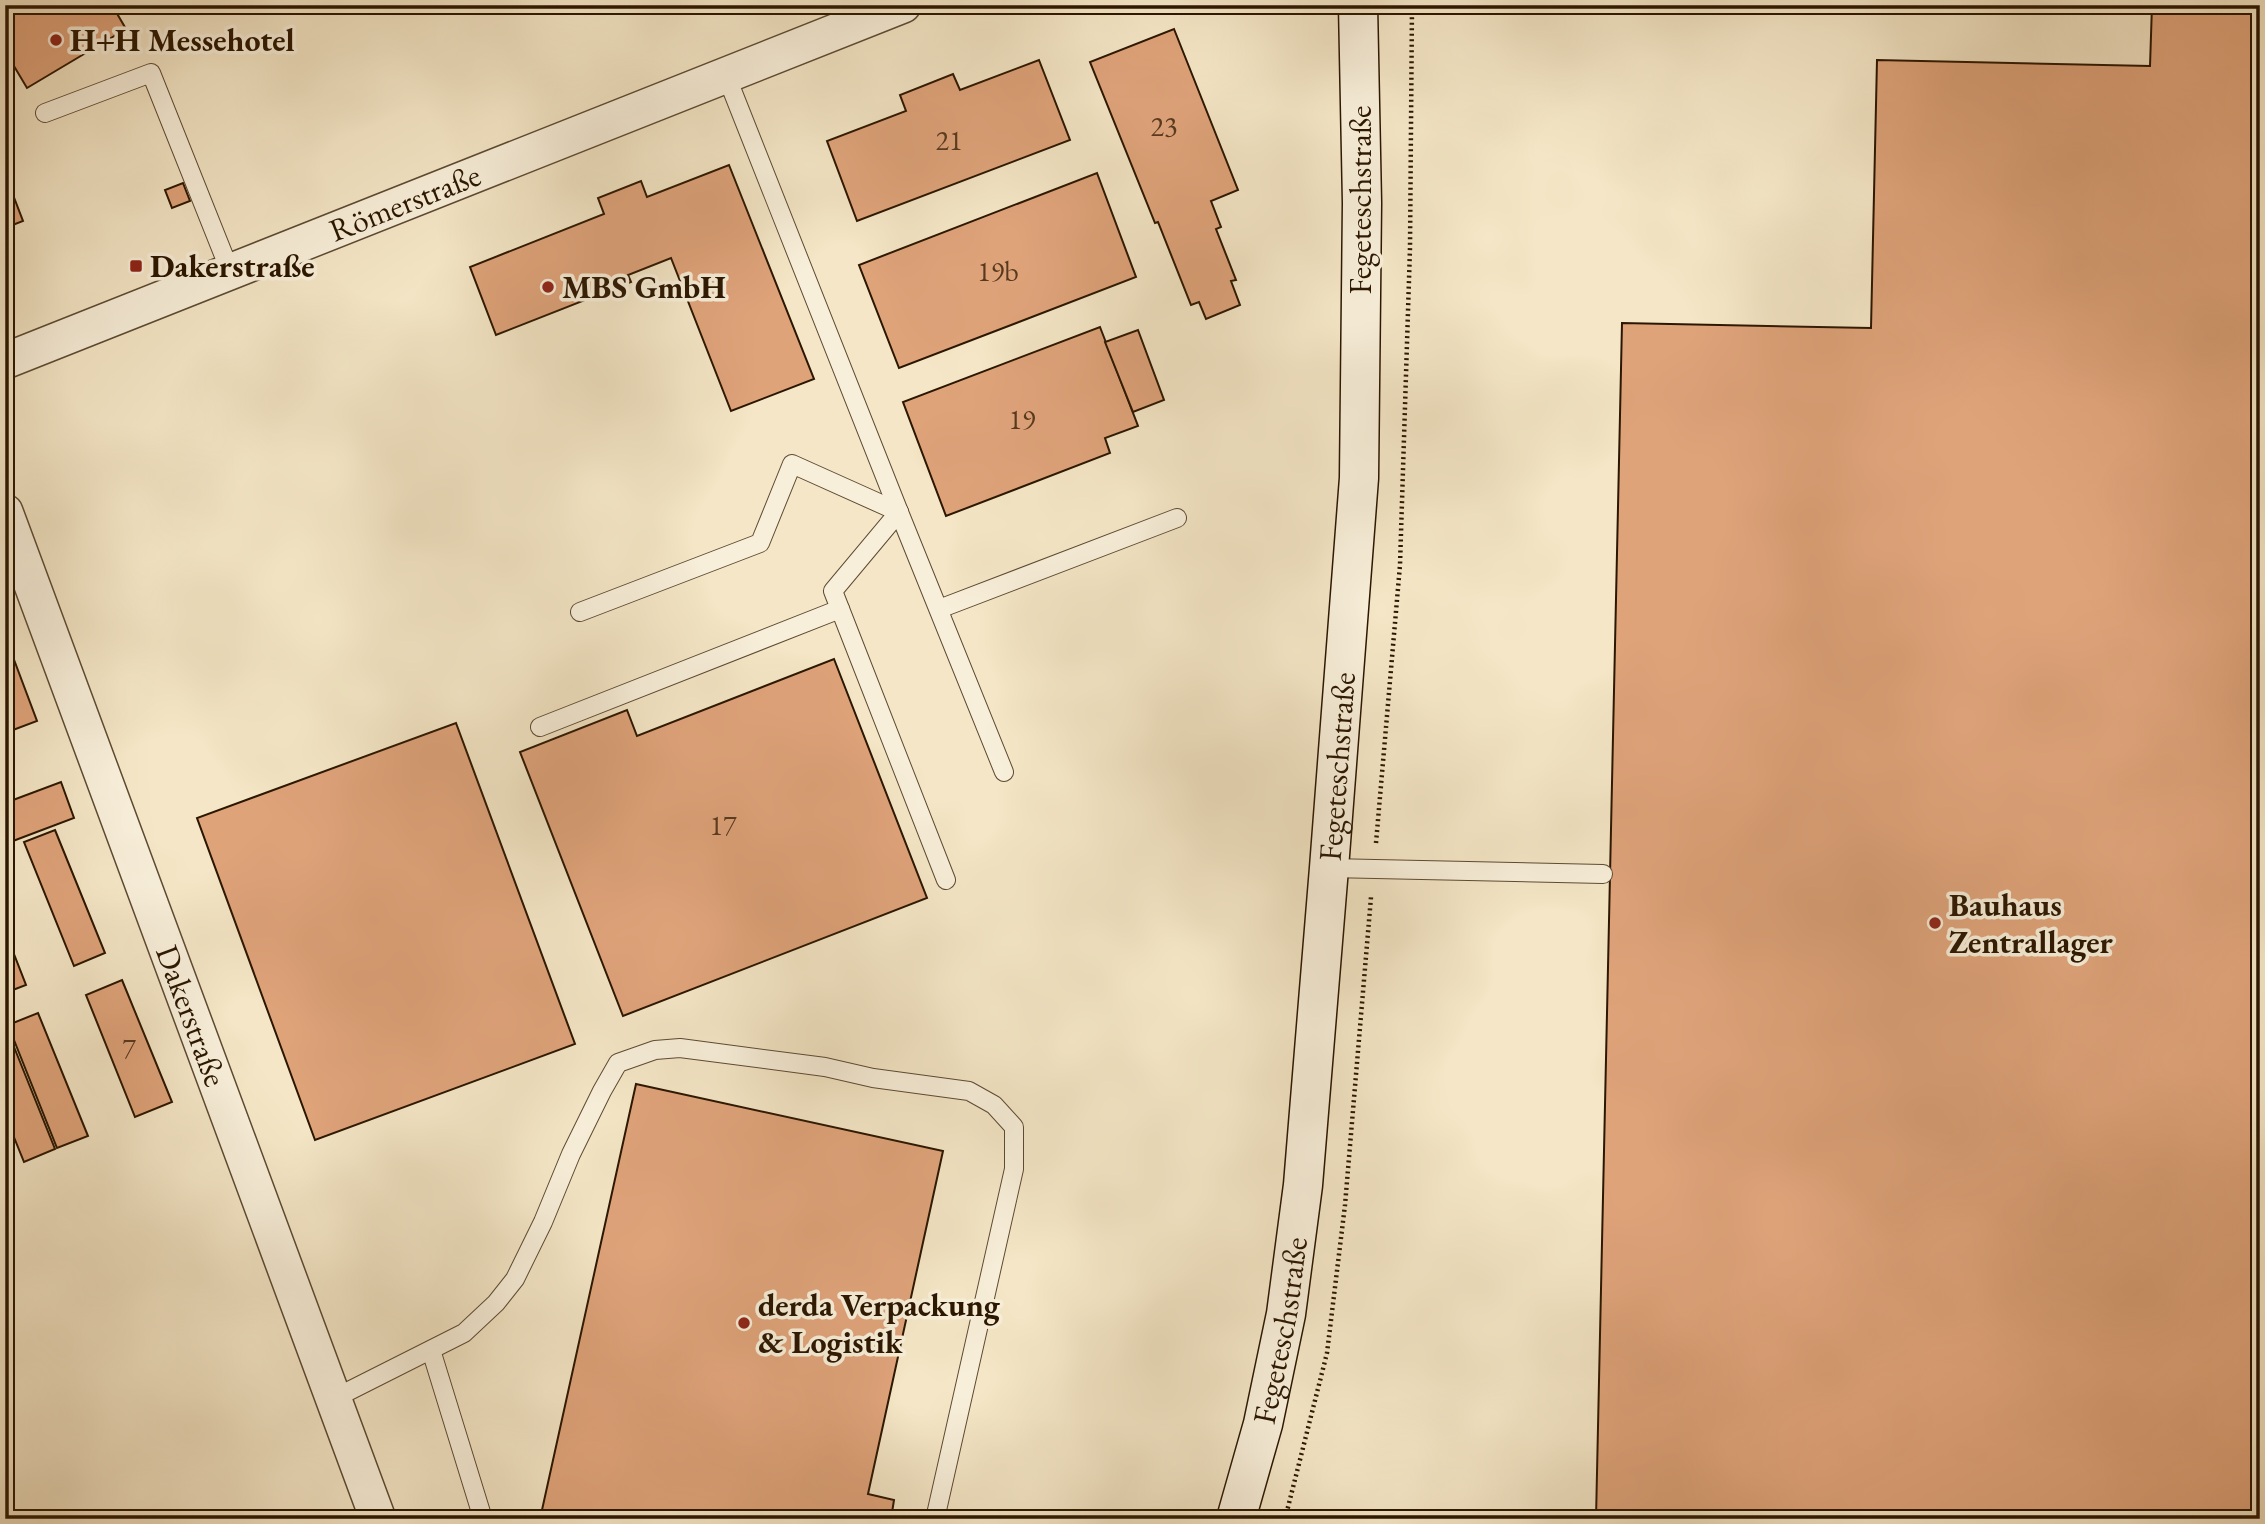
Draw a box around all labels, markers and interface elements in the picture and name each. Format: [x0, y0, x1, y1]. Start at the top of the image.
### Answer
place label: H+H Messehotel [70, 19, 295, 61]
marker: H+H Messehotel [48, 32, 64, 48]
street label: Fegeteschstraße [1339, 105, 1381, 295]
house number: 23 [1151, 108, 1177, 144]
house number: 21 [936, 122, 962, 158]
street label: Römerstraße [323, 154, 487, 251]
place label: Dakerstraße [150, 245, 315, 287]
house number: 19b [977, 253, 1019, 289]
marker: Dakerstraße [128, 258, 144, 274]
place label: MBS GmbH [562, 266, 726, 308]
marker: MBS GmbH [540, 279, 556, 295]
house number: 19 [1009, 401, 1035, 437]
street label: Fegeteschstraße [1309, 671, 1365, 863]
house number: 17 [710, 807, 737, 843]
place label: Bauhaus Zentrallager [1949, 884, 2114, 963]
marker: Bauhaus Zentrallager [1927, 915, 1943, 931]
street label: Dakerstraße [146, 939, 237, 1092]
house number: 7 [122, 1030, 136, 1066]
street label: Fegeteschstraße [1243, 1234, 1317, 1428]
place label: derda Verpackung & Logistik [758, 1284, 1001, 1363]
marker: derda Verpackung & Logistik [736, 1315, 752, 1331]

